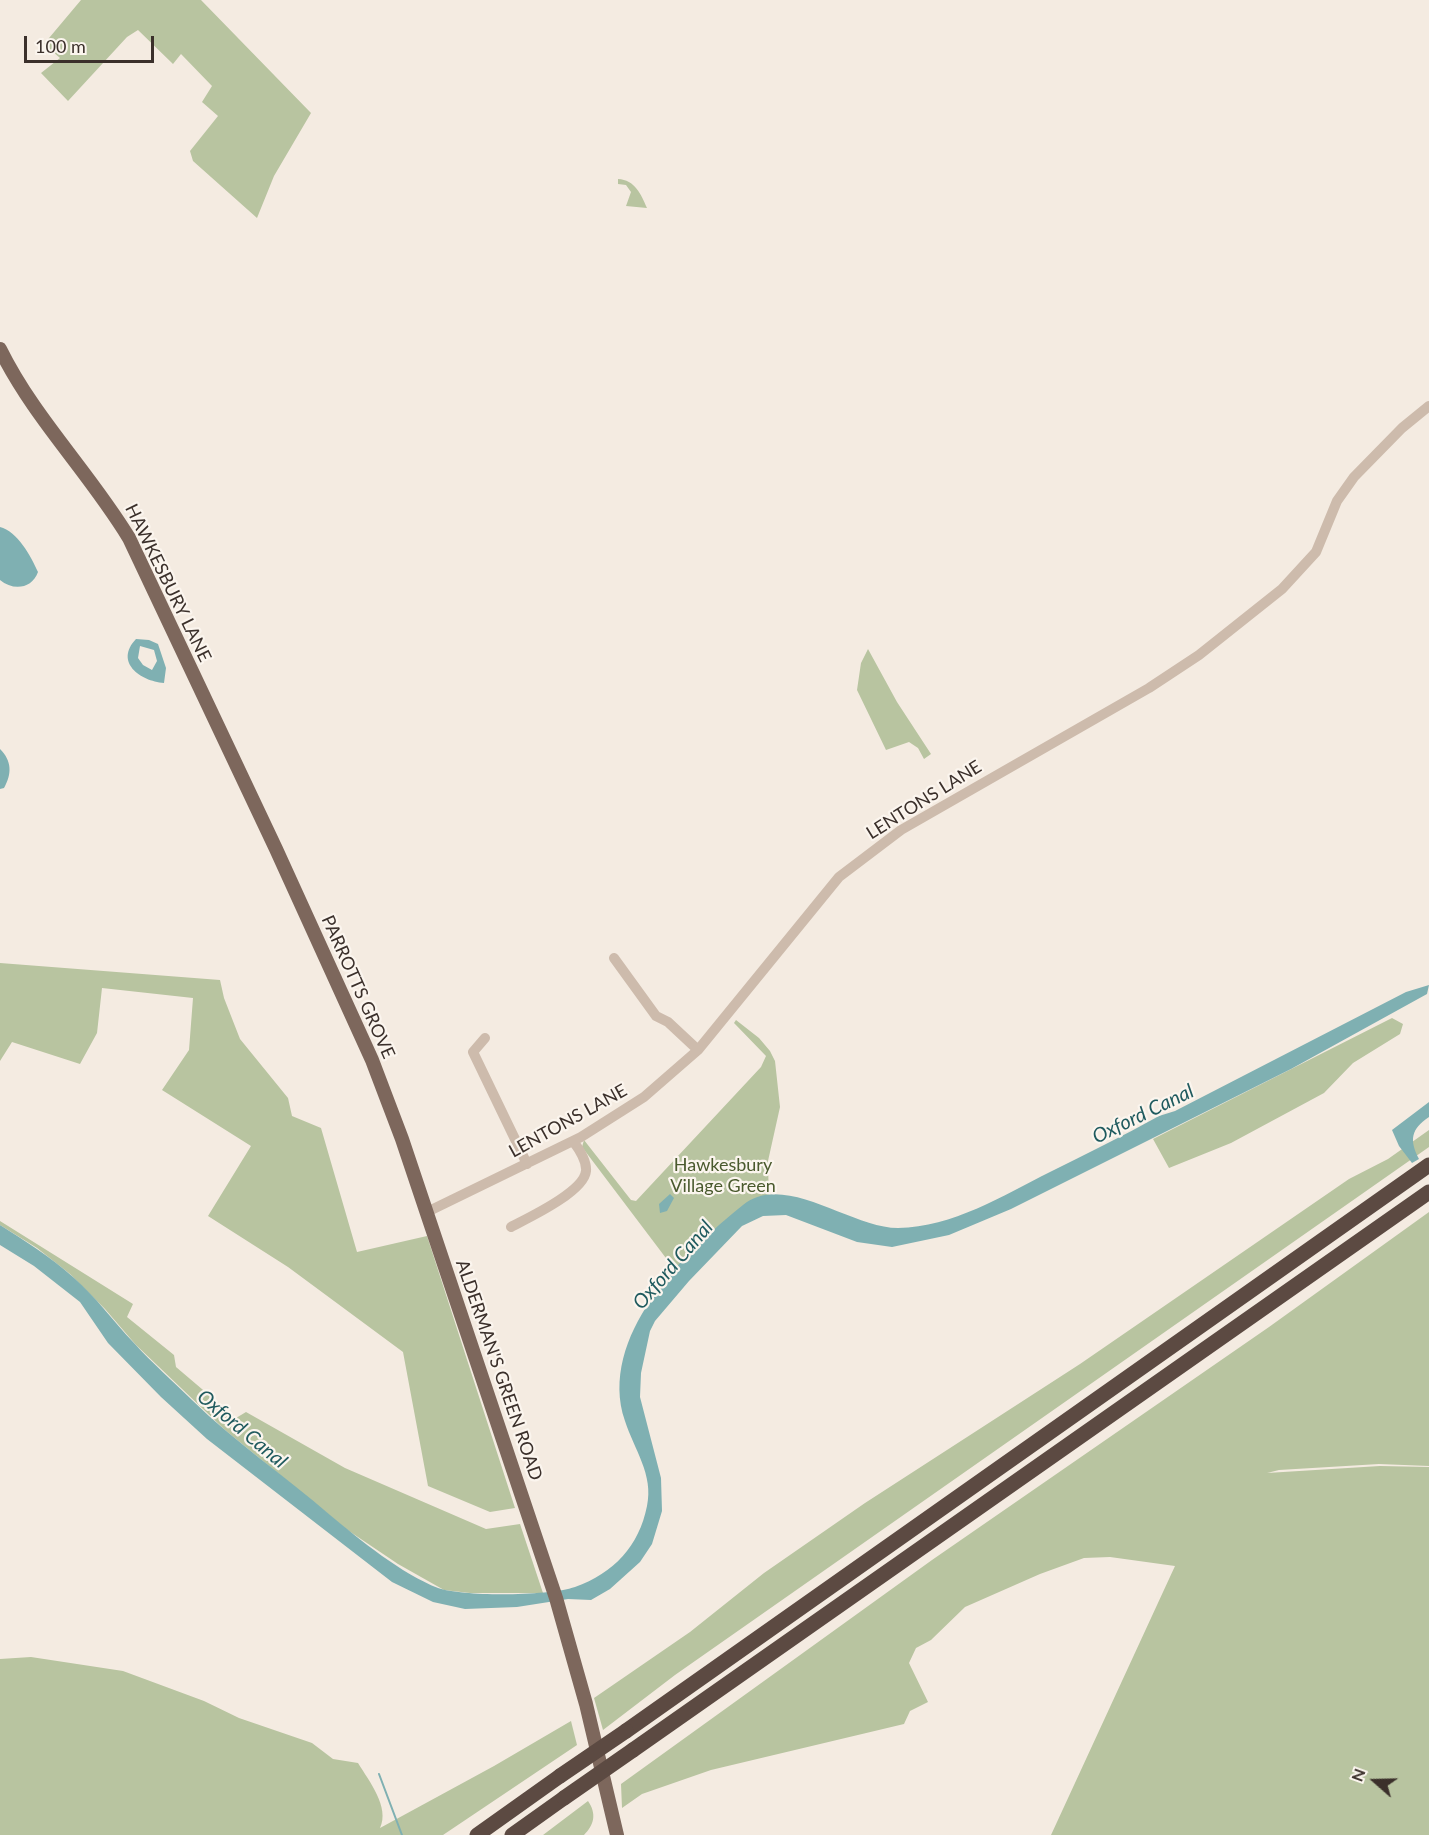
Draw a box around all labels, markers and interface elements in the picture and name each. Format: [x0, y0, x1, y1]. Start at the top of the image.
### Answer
scale bar [27, 24, 158, 62]
text: 100 m [35, 35, 86, 57]
street label: HAWKESBURY LANE [120, 501, 216, 665]
street label: LENTONS LANE [863, 756, 985, 844]
street label: PARROTTS GROVE [317, 912, 399, 1062]
water label: Oxford Canal [1088, 1079, 1198, 1149]
street label: LENTONS LANE [505, 1080, 631, 1162]
park label: Hawkesbury Village Green [670, 1154, 776, 1196]
water label: Oxford Canal [628, 1216, 718, 1314]
street label: ALDERMAN'S GREEN ROAD [451, 1257, 547, 1483]
water label: Oxford Canal [192, 1384, 292, 1474]
north arrow [1345, 1751, 1405, 1811]
text: N [1347, 1766, 1369, 1784]

